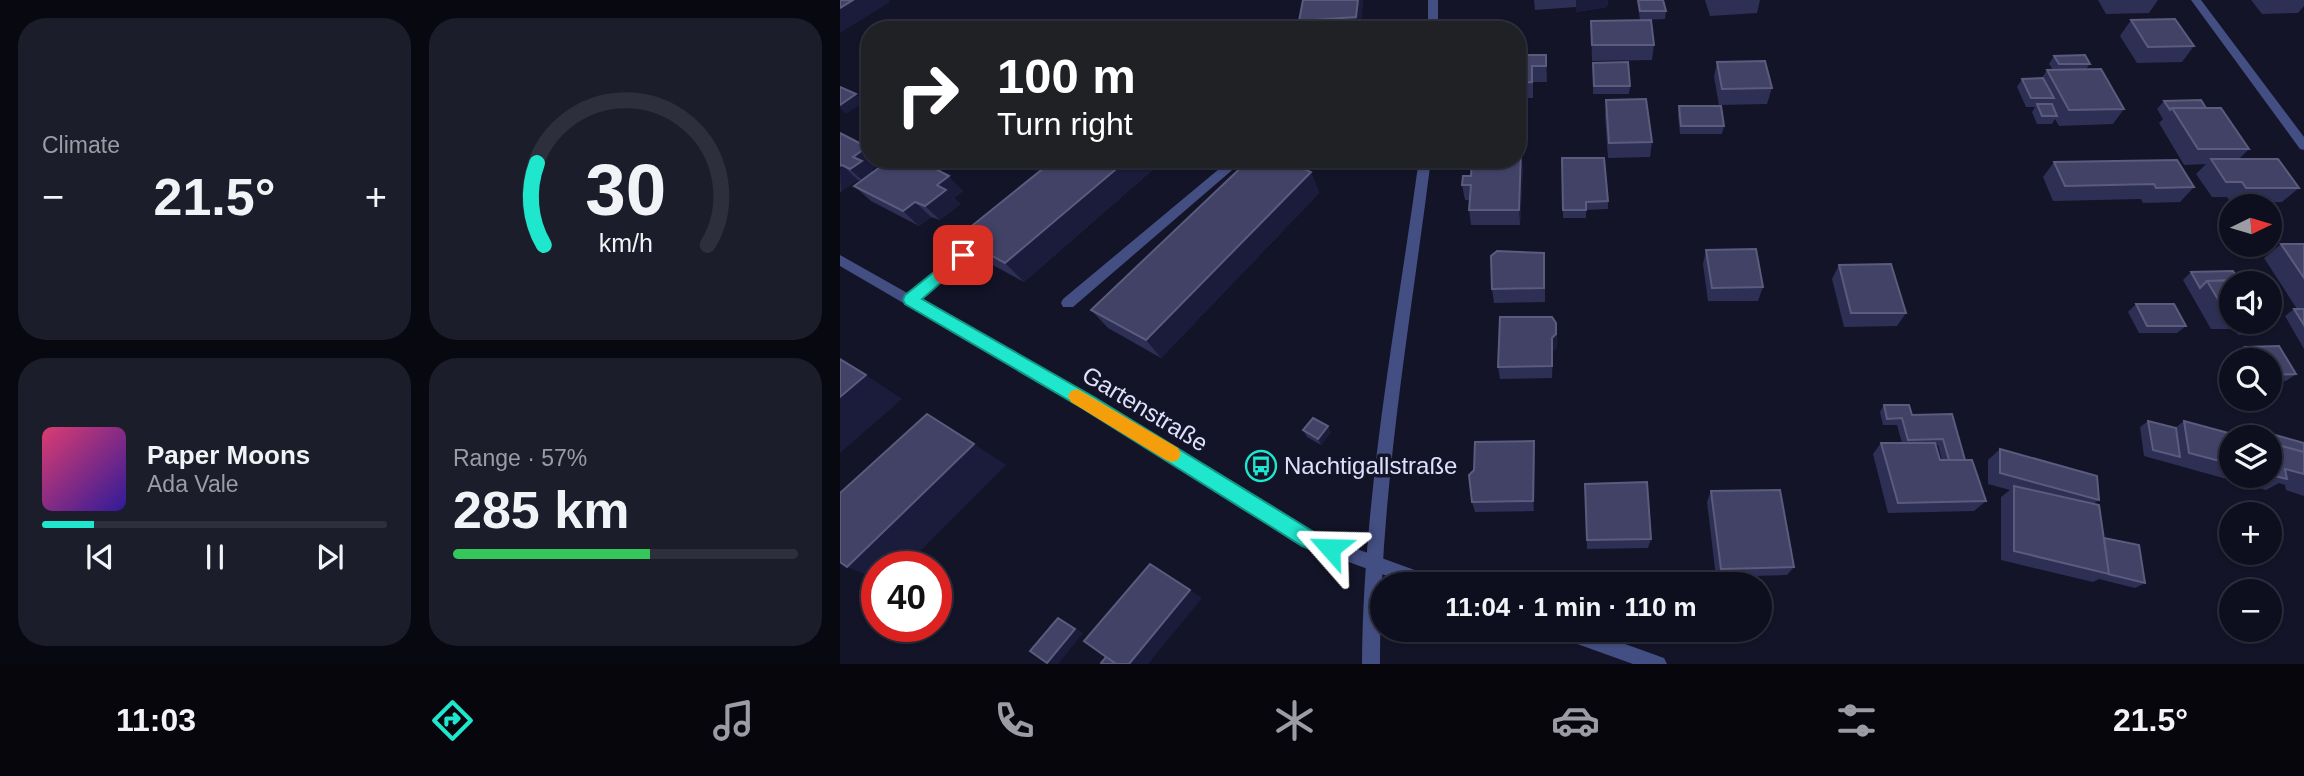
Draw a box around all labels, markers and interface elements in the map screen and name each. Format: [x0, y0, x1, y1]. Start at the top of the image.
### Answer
icon: right [882, 49, 973, 140]
text: 100 m [997, 49, 1136, 103]
text: Turn right [997, 106, 1133, 142]
text: Climate [42, 132, 120, 158]
text: 30 [585, 149, 666, 230]
text: 21.5° [153, 168, 276, 226]
text: − [42, 176, 64, 218]
text: + [365, 176, 387, 218]
north arrow [2219, 194, 2282, 257]
map controls [2219, 194, 2282, 642]
pin [933, 225, 993, 285]
text: km/h [598, 229, 653, 257]
icon: arrive [944, 236, 982, 274]
button: sound [2219, 271, 2282, 334]
button: search [2219, 348, 2282, 411]
street label: Gartenstraße [1078, 361, 1213, 457]
button: layers [2219, 425, 2282, 488]
text: Paper Moons [147, 440, 310, 470]
text: Range · 57% [453, 445, 587, 471]
bus stop icon: Nachtigallstraße [1244, 449, 1278, 483]
place label: Nachtigallstraße [1284, 452, 1457, 479]
text: Ada Vale [147, 471, 239, 497]
text: 285 km [453, 481, 629, 539]
button: + [2219, 502, 2282, 565]
position arrow [1293, 511, 1367, 585]
icon: previous [81, 538, 119, 576]
icon: pause [196, 538, 234, 576]
icon: next [311, 538, 349, 576]
speed limit sign: 40 [861, 551, 952, 642]
button: − [2219, 579, 2282, 642]
text: 11:04 · 1 min · 110 m [1445, 592, 1697, 622]
icon: directions [428, 696, 477, 745]
icon: music [709, 696, 758, 745]
icon: phone [990, 696, 1039, 745]
icon: climate [1270, 696, 1319, 745]
icon: car [1551, 696, 1600, 745]
icon: filters [1832, 696, 1881, 745]
text: 11:03 [116, 702, 196, 738]
text: 21.5° [2113, 702, 2188, 738]

